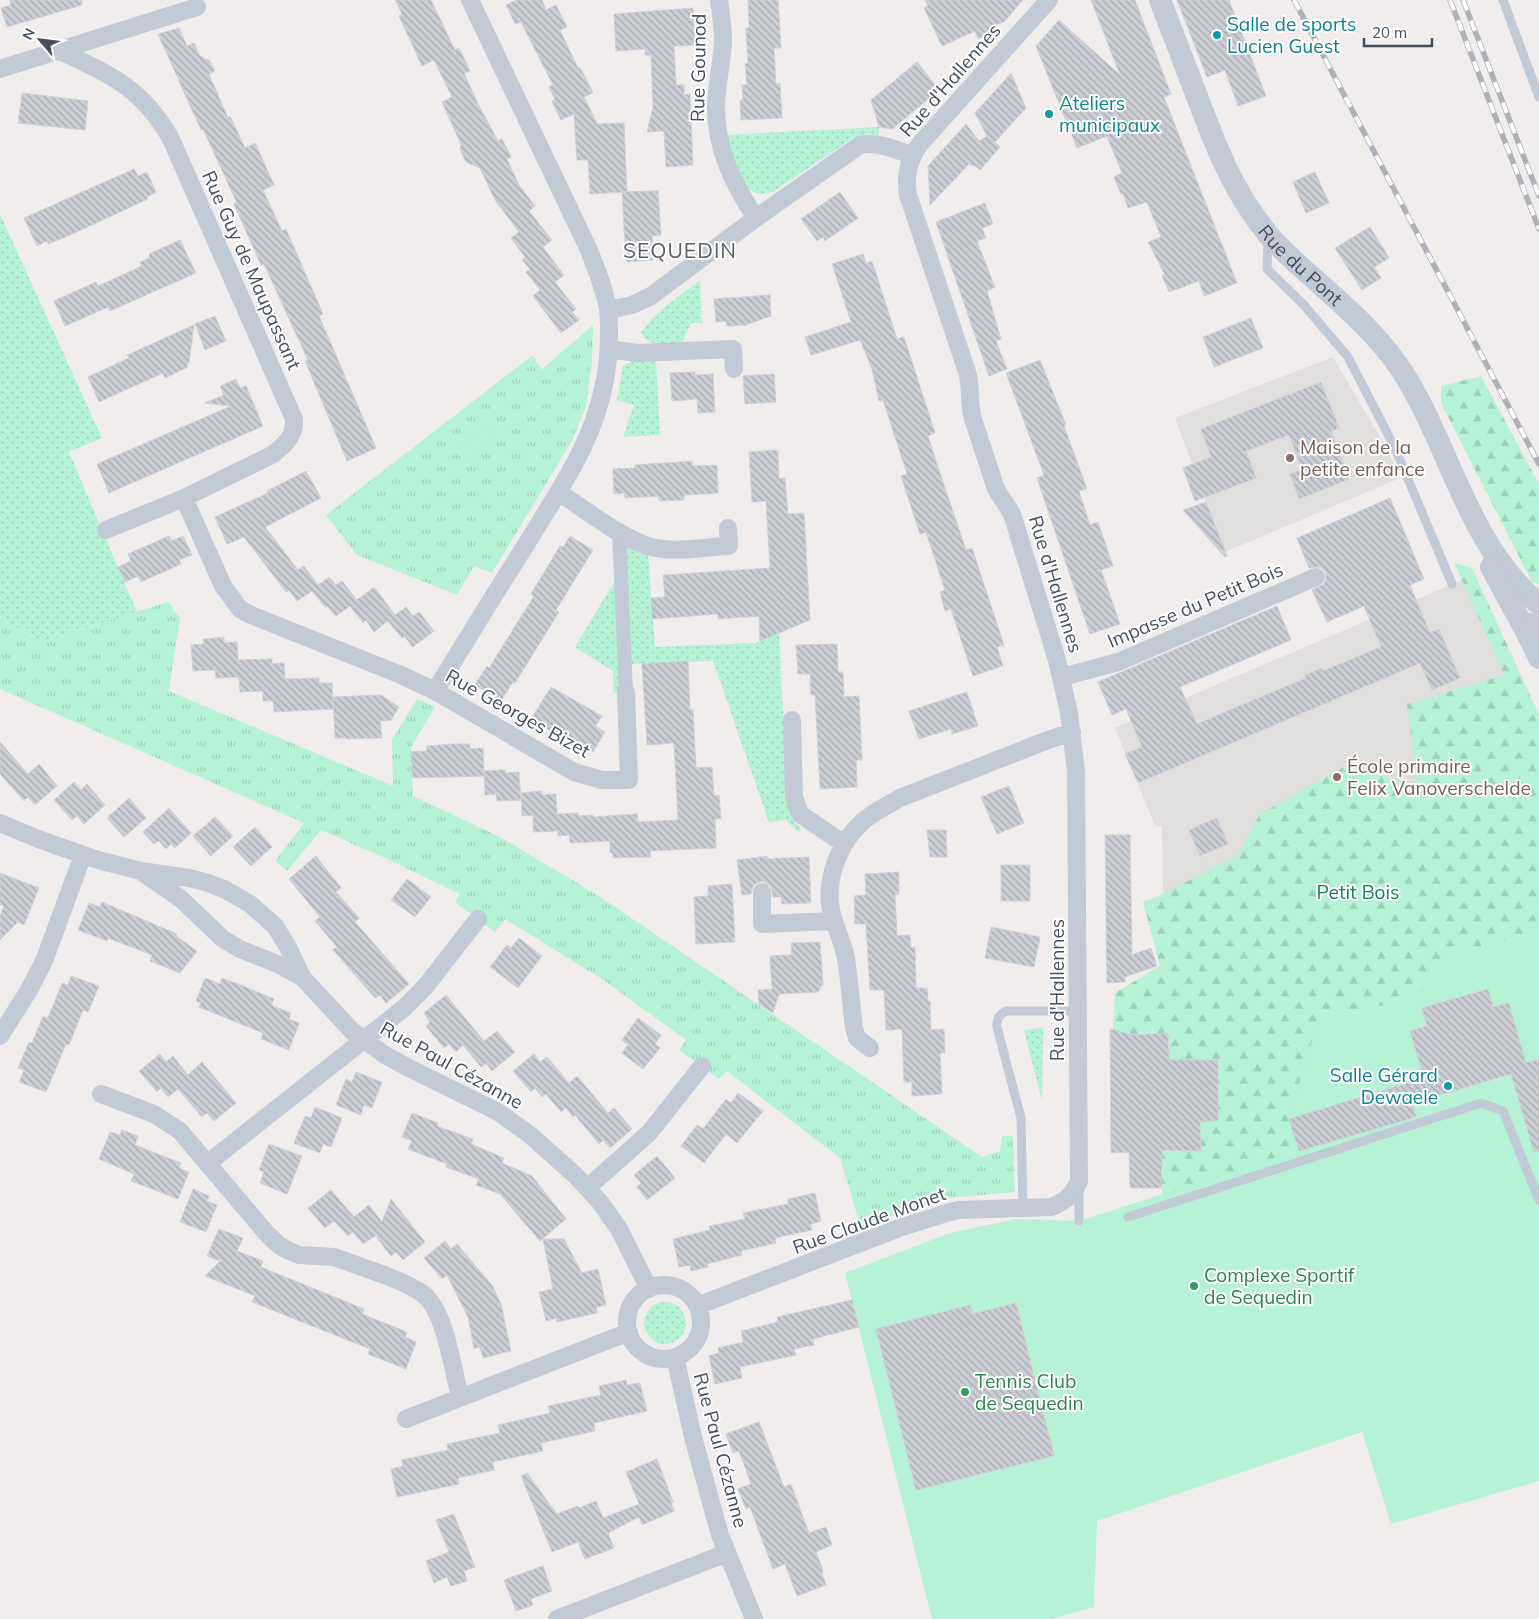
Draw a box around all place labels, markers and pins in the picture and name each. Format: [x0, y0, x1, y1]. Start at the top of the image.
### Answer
place label: Salle de sports Lucien Guest [1227, 12, 1356, 58]
marker: Salle de sports Lucien Guest [1211, 29, 1223, 41]
place label: Ateliers municipaux [1059, 91, 1160, 137]
marker: Ateliers municipaux [1043, 108, 1055, 120]
place label: Maison de la petite enfance [1300, 435, 1425, 481]
marker: Maison de la petite enfance [1284, 452, 1296, 464]
place label: École primaire Felix Vanoverschelde [1347, 754, 1531, 800]
marker: École primaire Felix Vanoverschelde [1331, 771, 1343, 783]
place label: Salle Gérard Dewaele [1330, 1063, 1438, 1109]
marker: Salle Gérard Dewaele [1442, 1080, 1454, 1092]
place label: Complexe Sportif de Sequedin [1204, 1263, 1355, 1309]
marker: Complexe Sportif de Sequedin [1188, 1280, 1200, 1292]
place label: Tennis Club de Sequedin [975, 1369, 1084, 1415]
marker: Tennis Club de Sequedin [959, 1386, 971, 1398]

